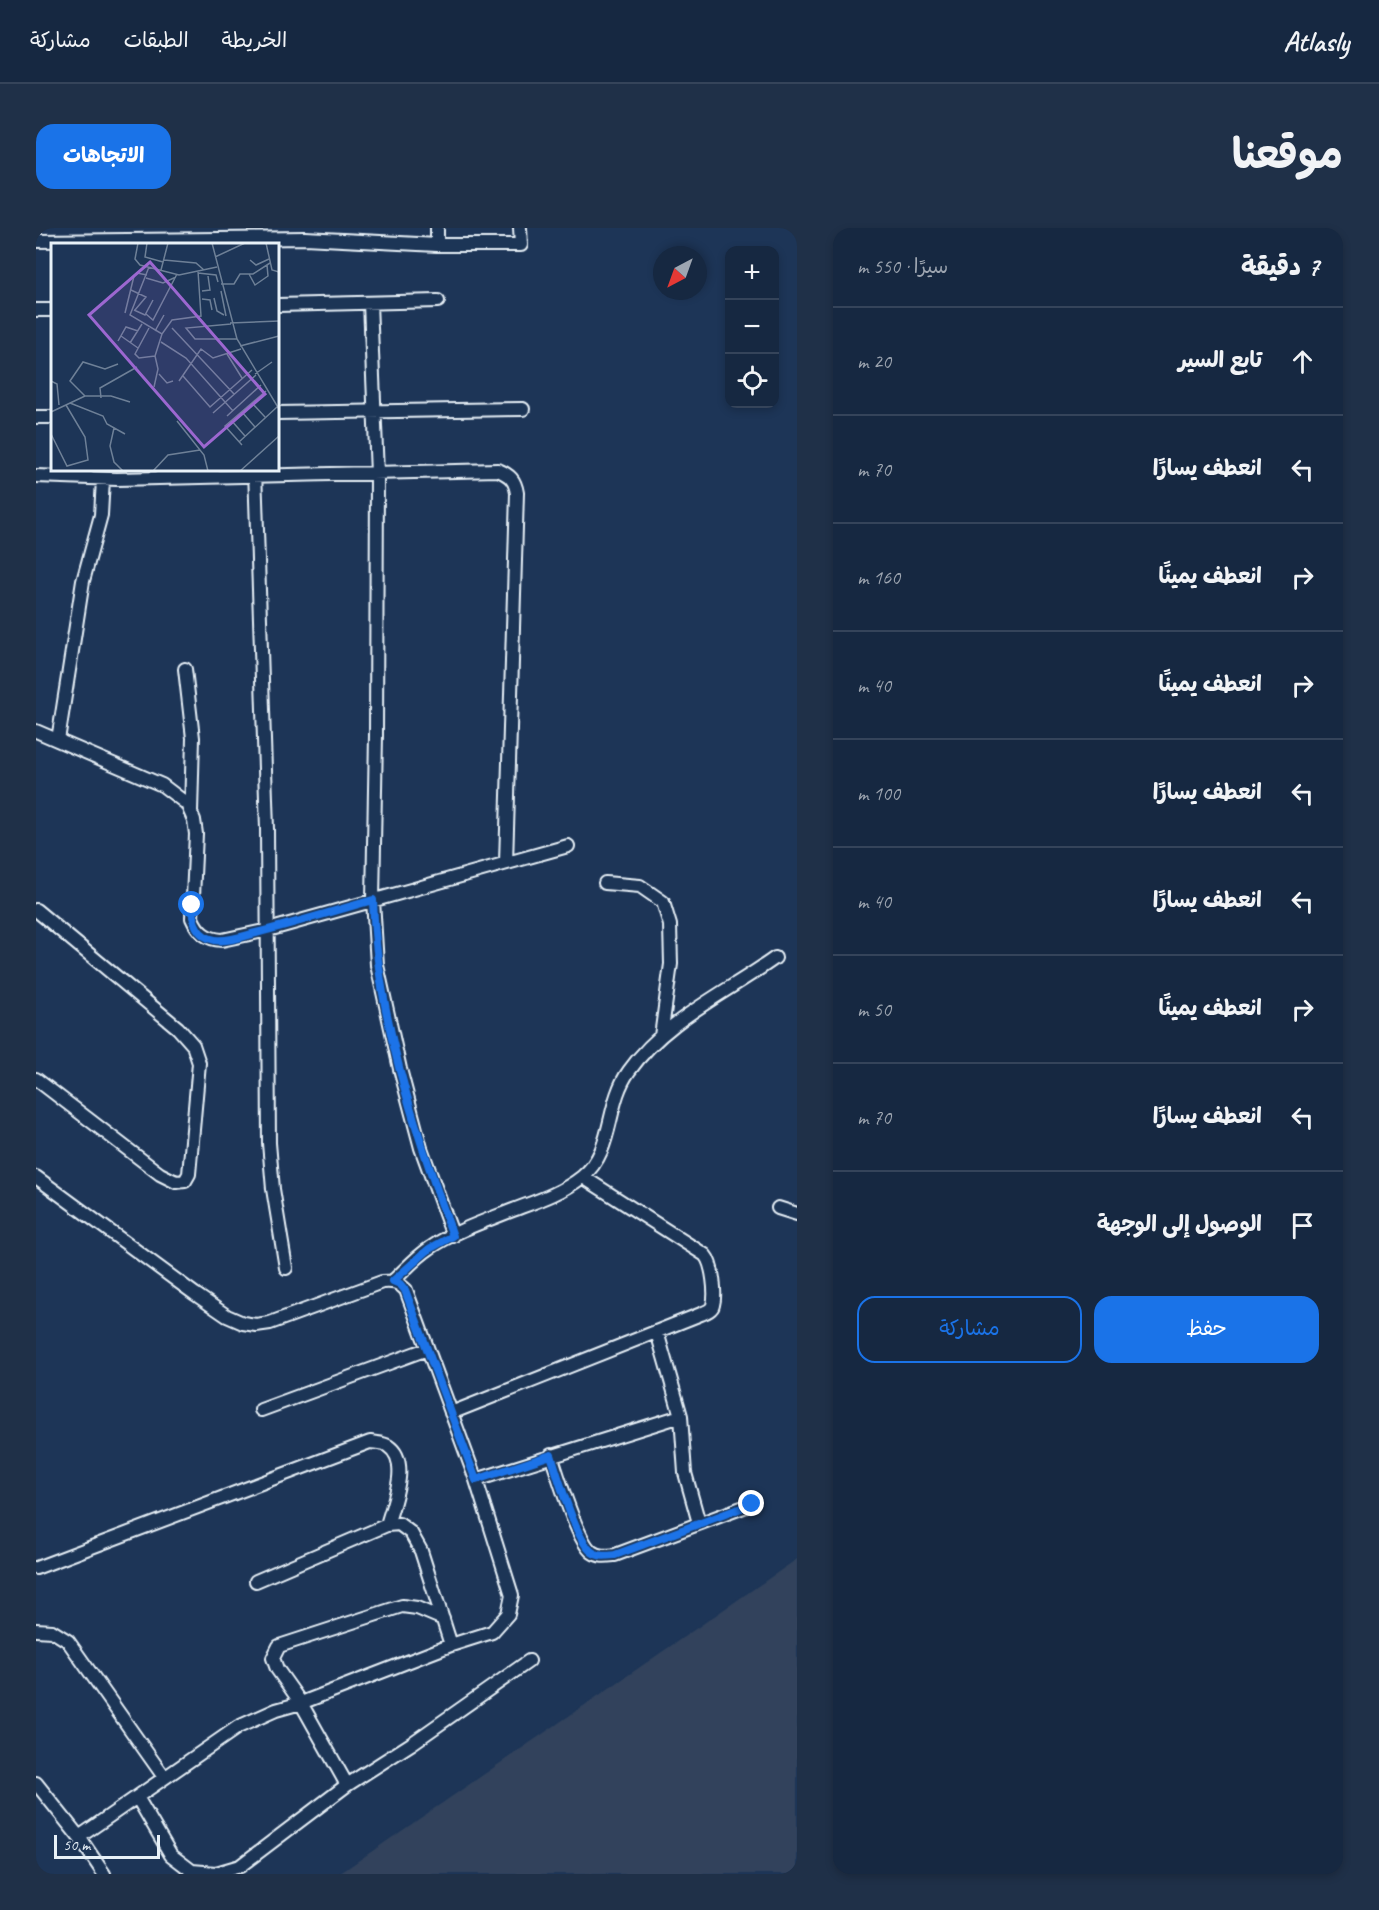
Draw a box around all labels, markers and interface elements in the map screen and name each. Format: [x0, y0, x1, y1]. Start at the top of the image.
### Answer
text: Atlasly [1284, 24, 1349, 59]
text: مشاركة [30, 27, 91, 53]
text: الطبقات [124, 27, 189, 53]
text: الخريطة [222, 27, 287, 53]
button: الاتجاهات [36, 124, 171, 189]
text: موقعنا [1232, 128, 1343, 181]
inset map [51, 243, 279, 471]
north arrow [653, 246, 707, 300]
map controls [725, 246, 779, 408]
button: + [725, 246, 779, 300]
text: 7 دقيقة [1241, 250, 1319, 283]
text: سيرًا · 550 m [857, 254, 948, 279]
button: − [725, 300, 779, 354]
icon: ahead [1286, 345, 1319, 378]
text: تابع السير [1178, 346, 1262, 374]
text: 20 m [857, 349, 891, 374]
button: locate [725, 354, 779, 408]
icon: left [1286, 453, 1319, 486]
text: انعطف يسارًا [1153, 454, 1262, 482]
text: 70 m [857, 457, 891, 482]
icon: right [1286, 561, 1319, 594]
text: انعطف يمينًا [1158, 562, 1262, 590]
text: 160 m [857, 565, 900, 590]
icon: right [1286, 669, 1319, 702]
text: انعطف يمينًا [1158, 670, 1262, 698]
text: 40 m [857, 673, 891, 698]
icon: left [1286, 777, 1319, 810]
text: انعطف يسارًا [1153, 778, 1262, 806]
text: 100 m [857, 781, 900, 806]
icon: left [1286, 885, 1319, 918]
text: انعطف يسارًا [1153, 886, 1262, 914]
text: 40 m [857, 889, 891, 914]
route start [178, 891, 204, 917]
icon: right [1286, 993, 1319, 1026]
text: انعطف يمينًا [1158, 994, 1262, 1022]
text: 50 m [857, 997, 891, 1022]
icon: left [1286, 1101, 1319, 1134]
text: انعطف يسارًا [1153, 1102, 1262, 1130]
text: 70 m [857, 1105, 891, 1130]
icon: arrive [1286, 1209, 1319, 1242]
text: الوصول إلى الوجهة [1097, 1210, 1262, 1238]
button: مشاركة [857, 1296, 1082, 1363]
button: حفظ [1094, 1296, 1319, 1363]
route end [738, 1490, 764, 1516]
scale bar [54, 1832, 160, 1860]
text: 50 m [63, 1835, 90, 1855]

